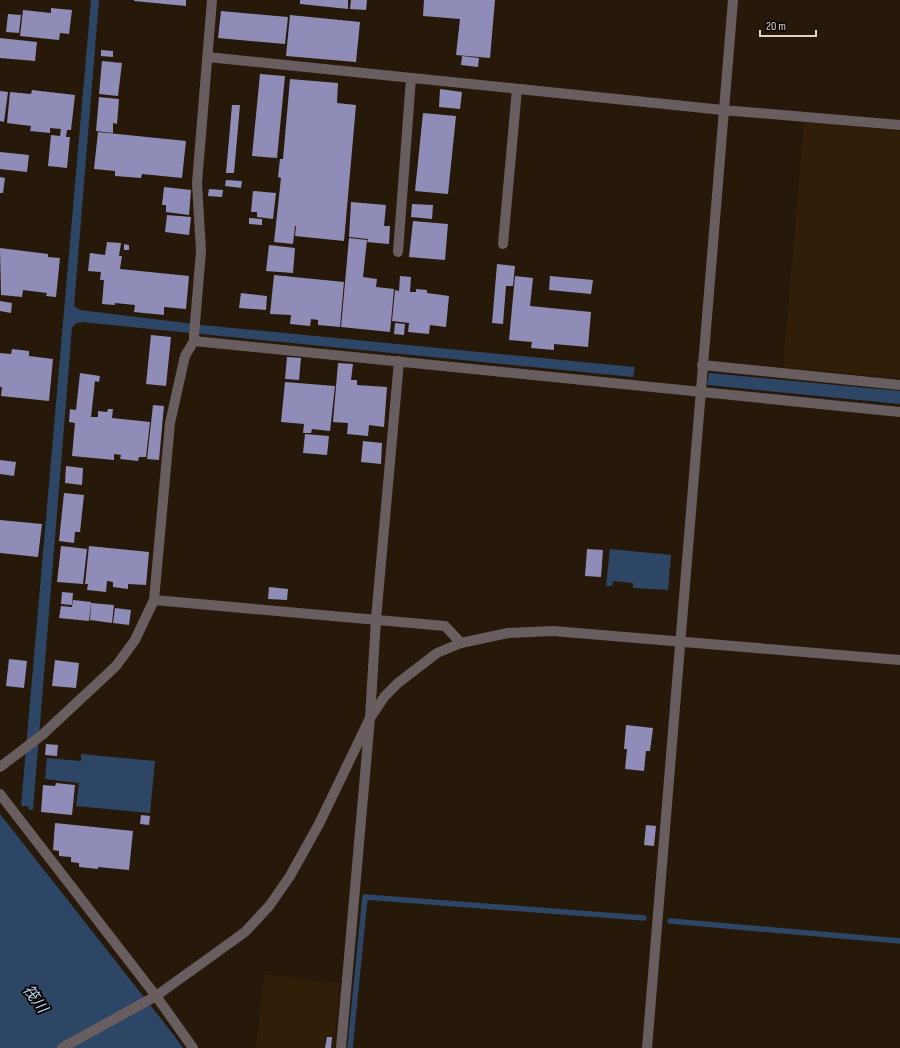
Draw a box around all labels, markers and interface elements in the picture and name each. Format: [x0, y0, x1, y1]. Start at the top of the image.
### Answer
scale bar [760, 12, 816, 38]
text: 20 m [766, 19, 786, 34]
water label: 筏川 [18, 981, 53, 1018]

